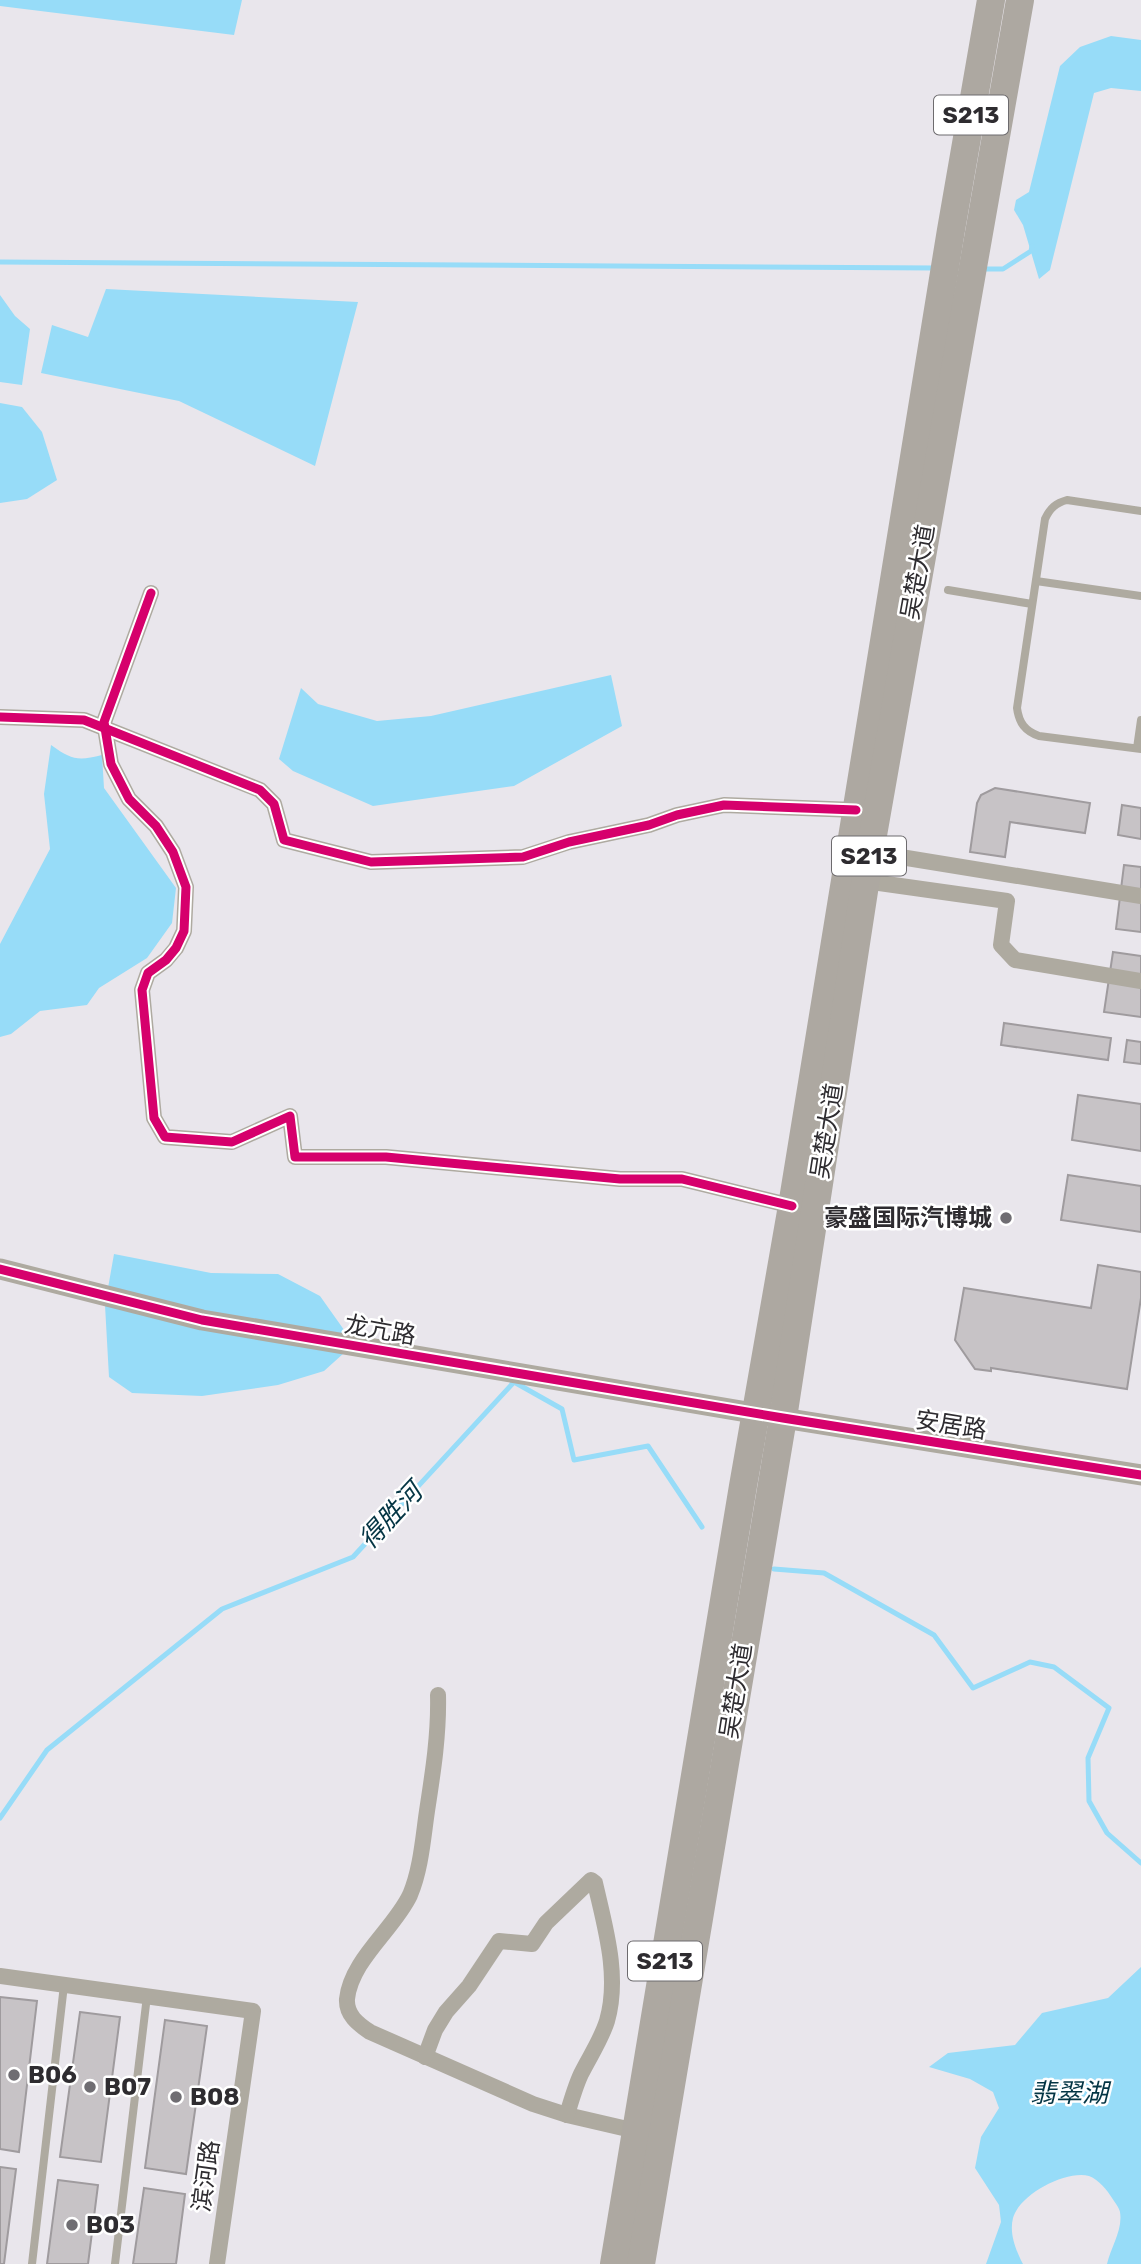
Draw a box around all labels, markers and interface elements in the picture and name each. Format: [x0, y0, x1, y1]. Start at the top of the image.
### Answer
road number: S213 [934, 96, 1008, 134]
street label: 吴楚大道 [896, 522, 940, 622]
road number: S213 [832, 836, 906, 876]
street label: 吴楚大道 [806, 1081, 848, 1181]
place label: 豪盛国际汽博城 [824, 1204, 992, 1232]
marker: 豪盛国际汽博城 [998, 1210, 1014, 1226]
street label: 龙亢路 [342, 1310, 418, 1350]
street label: 安居路 [913, 1406, 989, 1444]
water label: 得胜河 [353, 1473, 432, 1555]
street label: 吴楚大道 [715, 1641, 757, 1741]
road number: S213 [628, 1942, 702, 1980]
place label: B06 [28, 2061, 77, 2089]
marker: B06 [6, 2067, 22, 2083]
place label: B07 [104, 2073, 151, 2101]
water label: 翡翠湖 [1030, 2078, 1112, 2109]
marker: B07 [82, 2079, 98, 2095]
place label: B08 [190, 2083, 239, 2111]
marker: B08 [168, 2089, 184, 2105]
street label: 滨河路 [187, 2138, 225, 2214]
place label: B03 [86, 2211, 135, 2239]
marker: B03 [64, 2217, 80, 2233]

